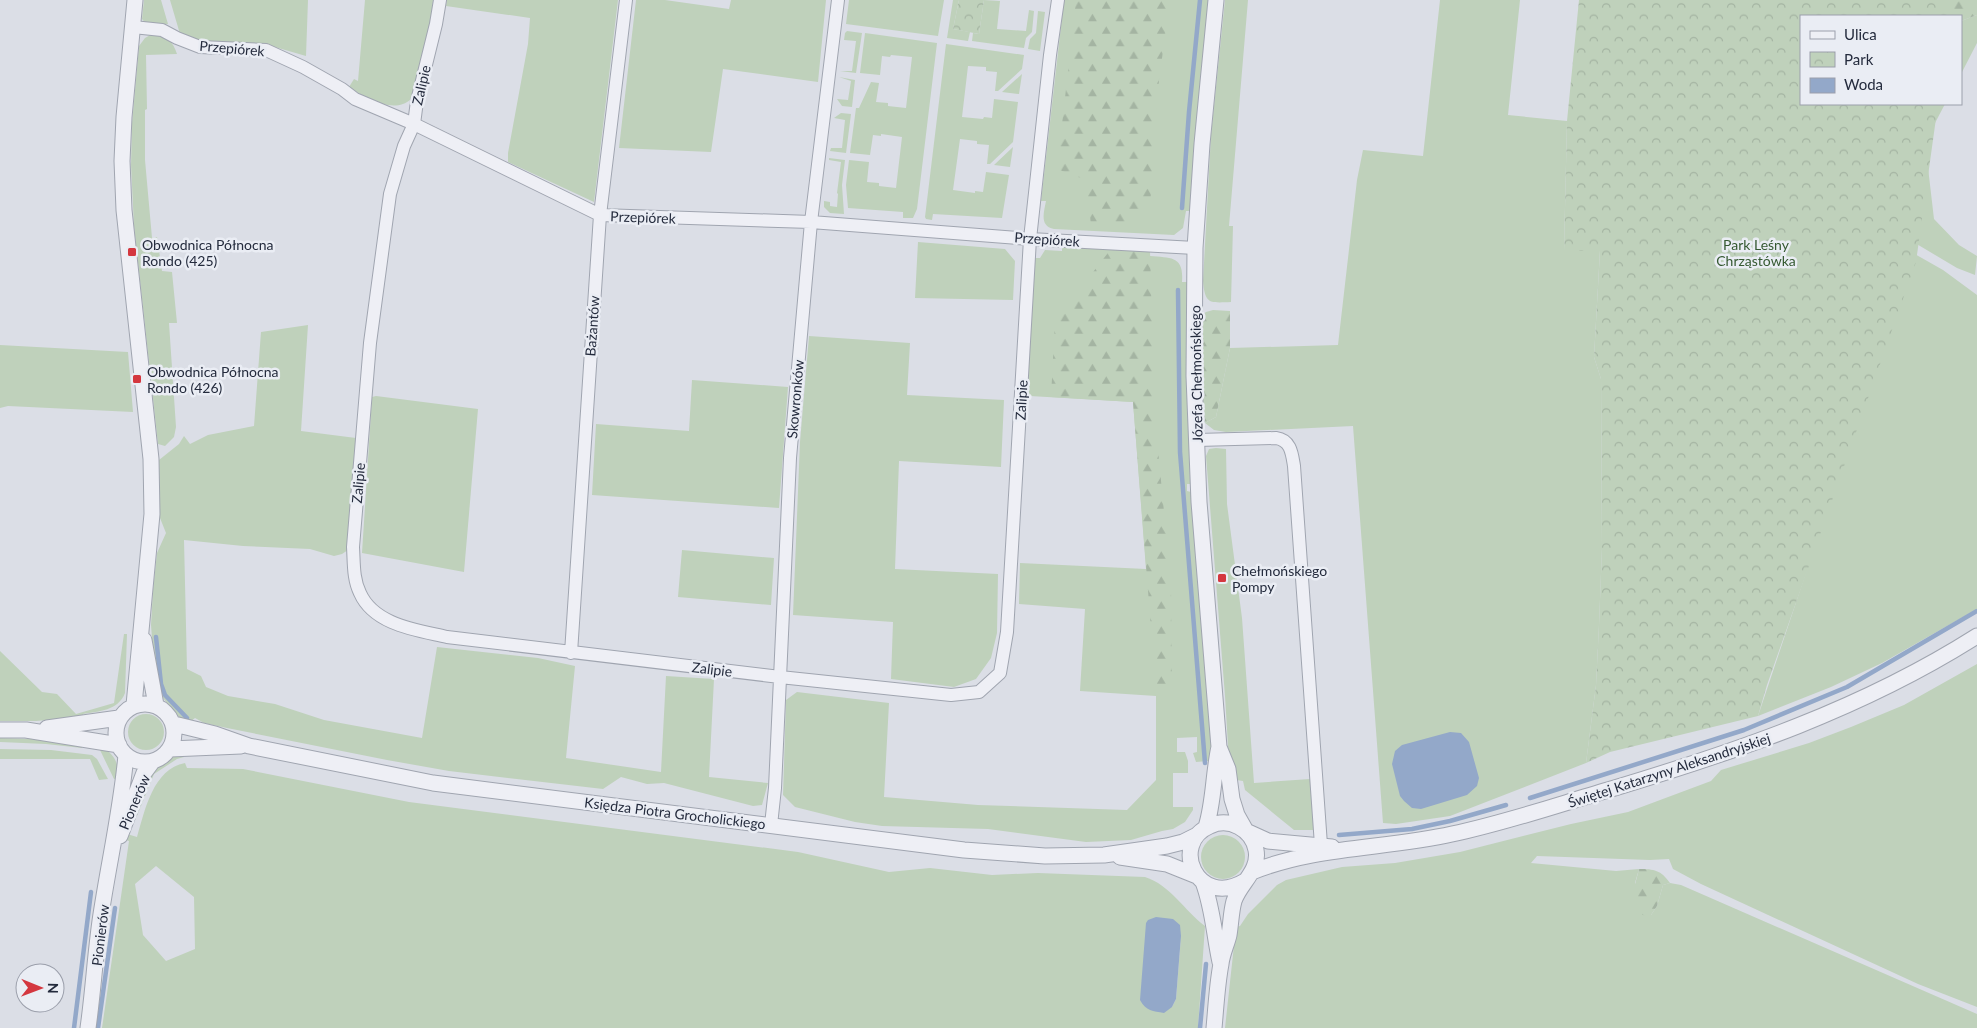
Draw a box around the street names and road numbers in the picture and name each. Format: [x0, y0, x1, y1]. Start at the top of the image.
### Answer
street label: Przepiórek [199, 37, 266, 59]
street label: Zalipie [408, 63, 434, 107]
street label: Przepiórek [610, 207, 677, 227]
street label: Przepiórek [1014, 228, 1081, 250]
street label: Bażantów [581, 295, 603, 357]
street label: Józefa Chełmońskiego [1186, 305, 1206, 443]
street label: Skowronków [783, 359, 807, 439]
street label: Zalipie [1011, 379, 1031, 421]
street label: Zalipie [348, 462, 368, 504]
street label: Zalipie [691, 658, 733, 680]
street label: Świętej Katarzyny Aleksandryjskiej [1566, 729, 1772, 811]
street label: Pionerów [115, 772, 153, 832]
street label: Księdza Piotra Grocholickiego [583, 793, 767, 833]
street label: Pionierów [88, 903, 112, 967]

